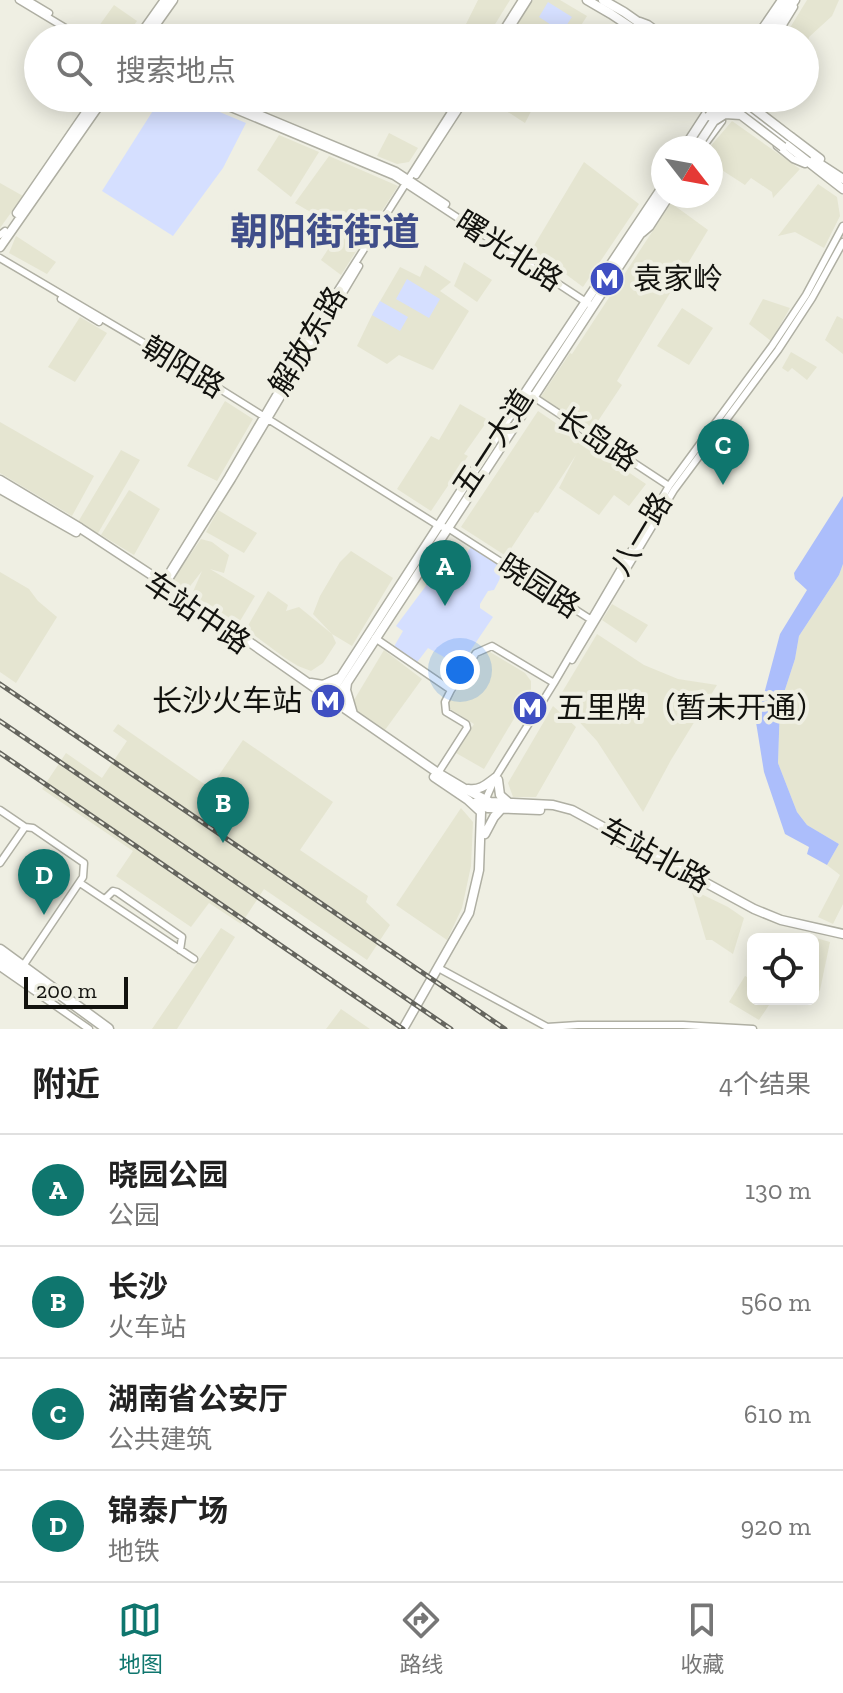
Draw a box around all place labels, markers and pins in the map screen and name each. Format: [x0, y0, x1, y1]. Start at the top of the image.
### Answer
metro station icon: 袁家岭 [588, 260, 626, 298]
place label: 袁家岭 [633, 261, 723, 297]
pin: C [697, 419, 749, 485]
pin: A [419, 540, 471, 606]
metro station icon: 长沙火车站 [309, 682, 347, 720]
place label: 长沙火车站 [152, 683, 302, 719]
metro station icon: 五里牌（暂未开通） [511, 689, 549, 727]
place label: 五里牌（暂未开通） [556, 690, 826, 726]
pin: B [197, 777, 249, 843]
pin: D [18, 849, 70, 915]

